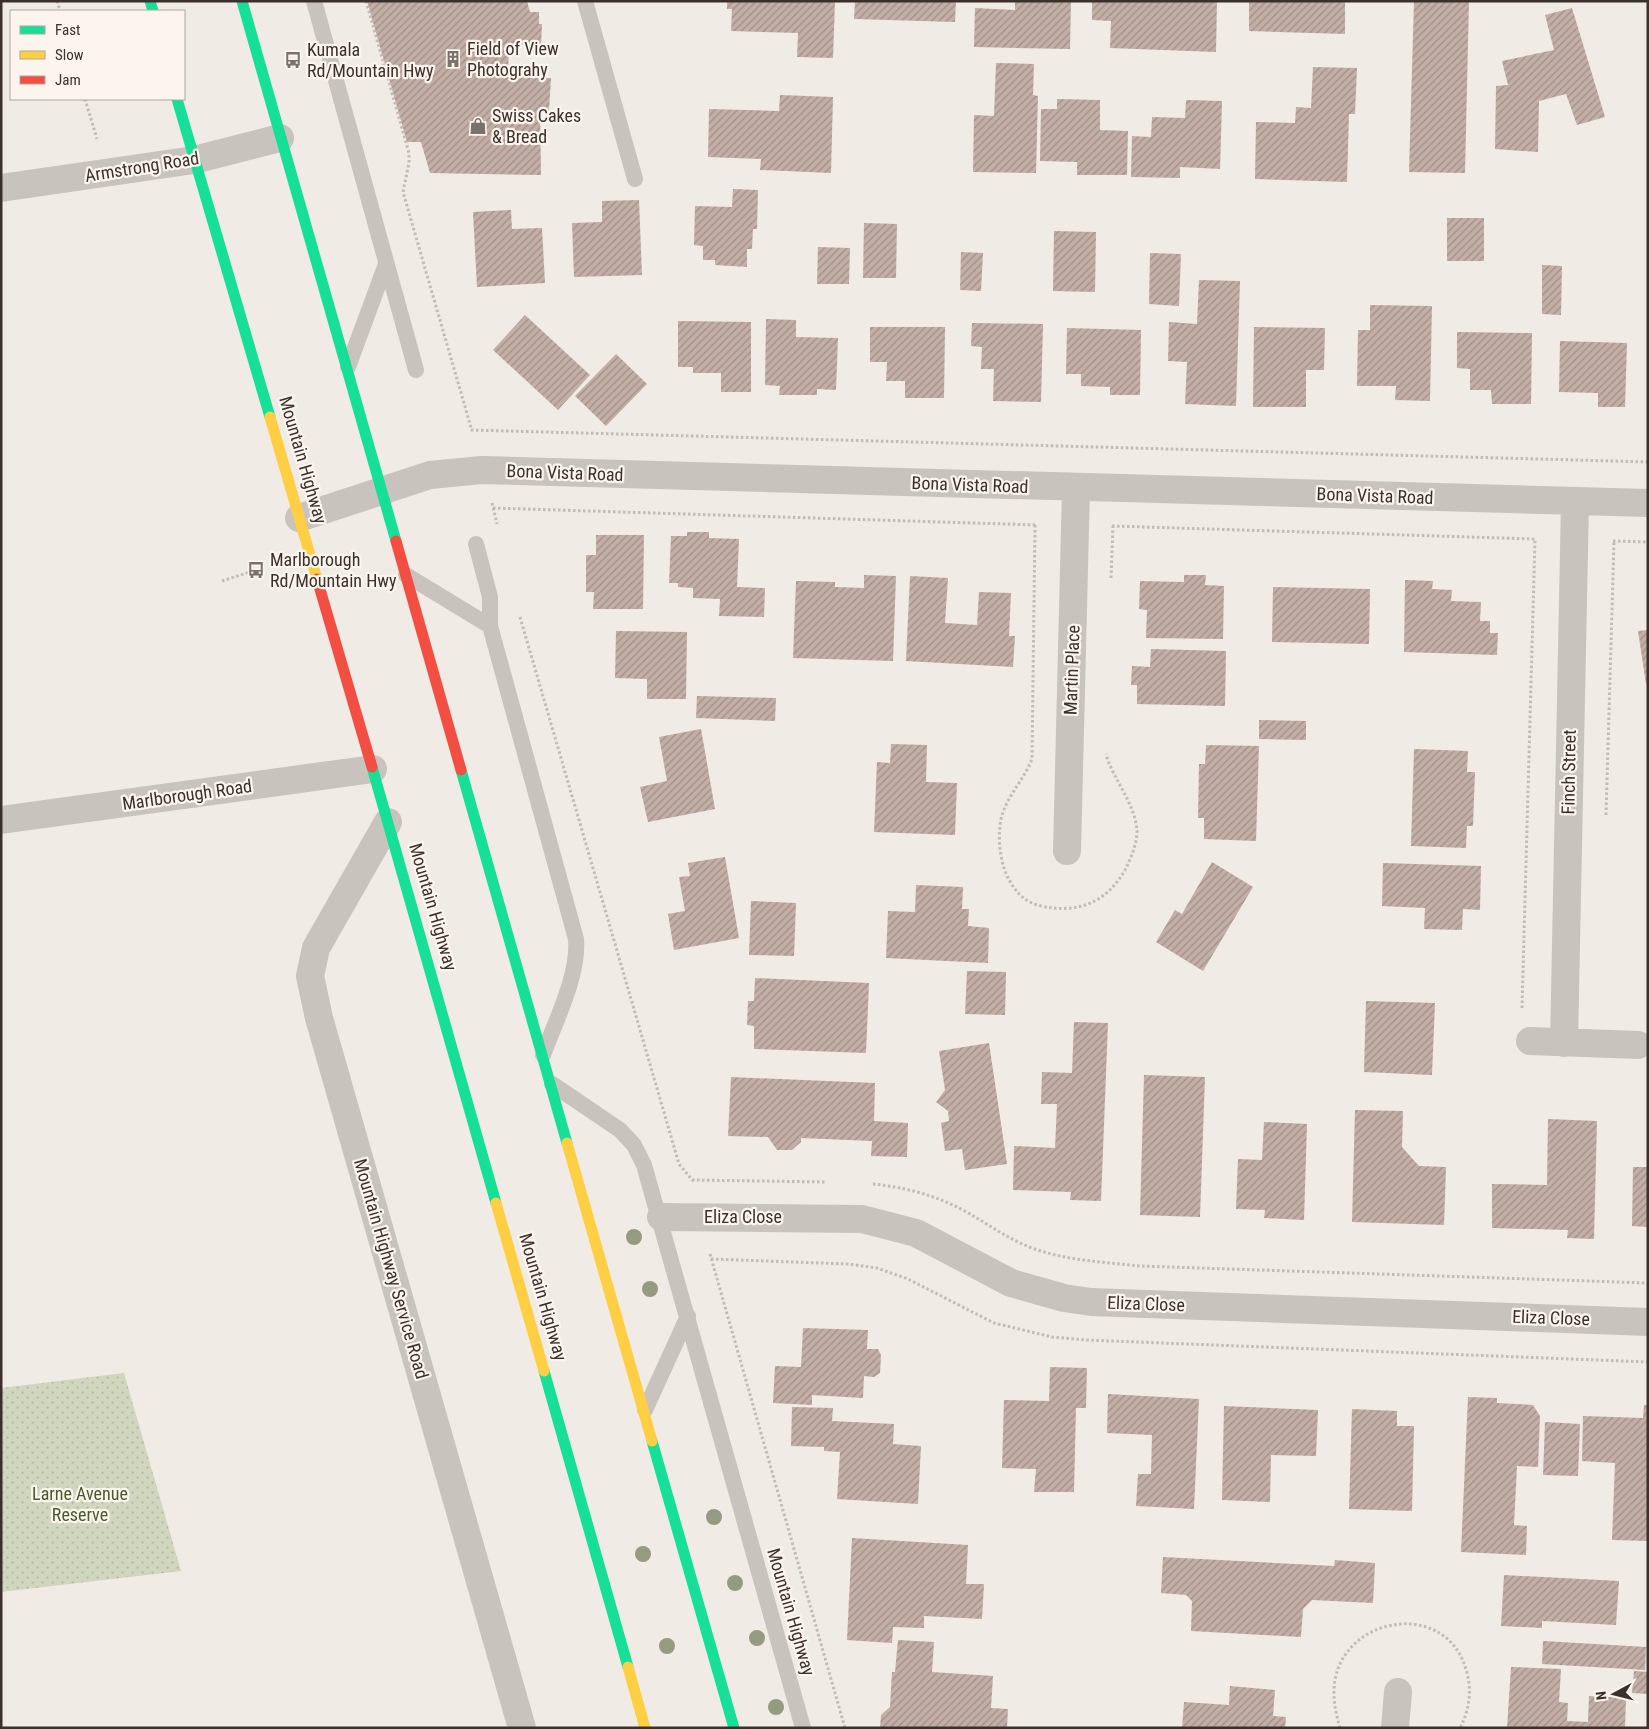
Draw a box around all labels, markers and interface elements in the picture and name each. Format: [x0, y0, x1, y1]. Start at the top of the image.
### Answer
legend [10, 10, 185, 100]
text: Fast [55, 21, 80, 39]
place label: Field of View Photograhy [467, 38, 559, 80]
place label: Kumala Rd/Mountain Hwy [307, 39, 434, 81]
text: Slow [55, 46, 84, 64]
building icon: Field of View Photograhy [443, 49, 463, 69]
bus stop icon: Kumala Rd/Mountain Hwy [283, 50, 303, 70]
text: Jam [55, 71, 81, 89]
place label: Swiss Cakes & Bread [492, 105, 581, 147]
shop icon: Swiss Cakes & Bread [468, 116, 488, 136]
street label: Armstrong Road [83, 147, 200, 186]
street label: Mountain Highway [275, 394, 332, 526]
street label: Bona Vista Road [506, 460, 624, 485]
street label: Bona Vista Road [911, 472, 1029, 497]
street label: Bona Vista Road [1316, 483, 1434, 508]
place label: Marlborough Rd/Mountain Hwy [270, 549, 397, 591]
bus stop icon: Marlborough Rd/Mountain Hwy [246, 560, 266, 580]
street label: Martin Place [1059, 625, 1084, 715]
street label: Finch Street [1557, 729, 1580, 815]
street label: Marlborough Road [121, 775, 253, 814]
street label: Mountain Highway [405, 841, 462, 973]
street label: Mountain Highway Service Road [350, 1156, 433, 1381]
street label: Eliza Close [704, 1206, 782, 1227]
street label: Mountain Highway [515, 1231, 572, 1363]
street label: Eliza Close [1107, 1292, 1185, 1315]
street label: Eliza Close [1512, 1306, 1590, 1329]
park label: Larne Avenue Reserve [32, 1483, 128, 1525]
street label: Mountain Highway [763, 1546, 820, 1678]
north arrow [1589, 1669, 1639, 1719]
text: N [1593, 1690, 1610, 1701]

